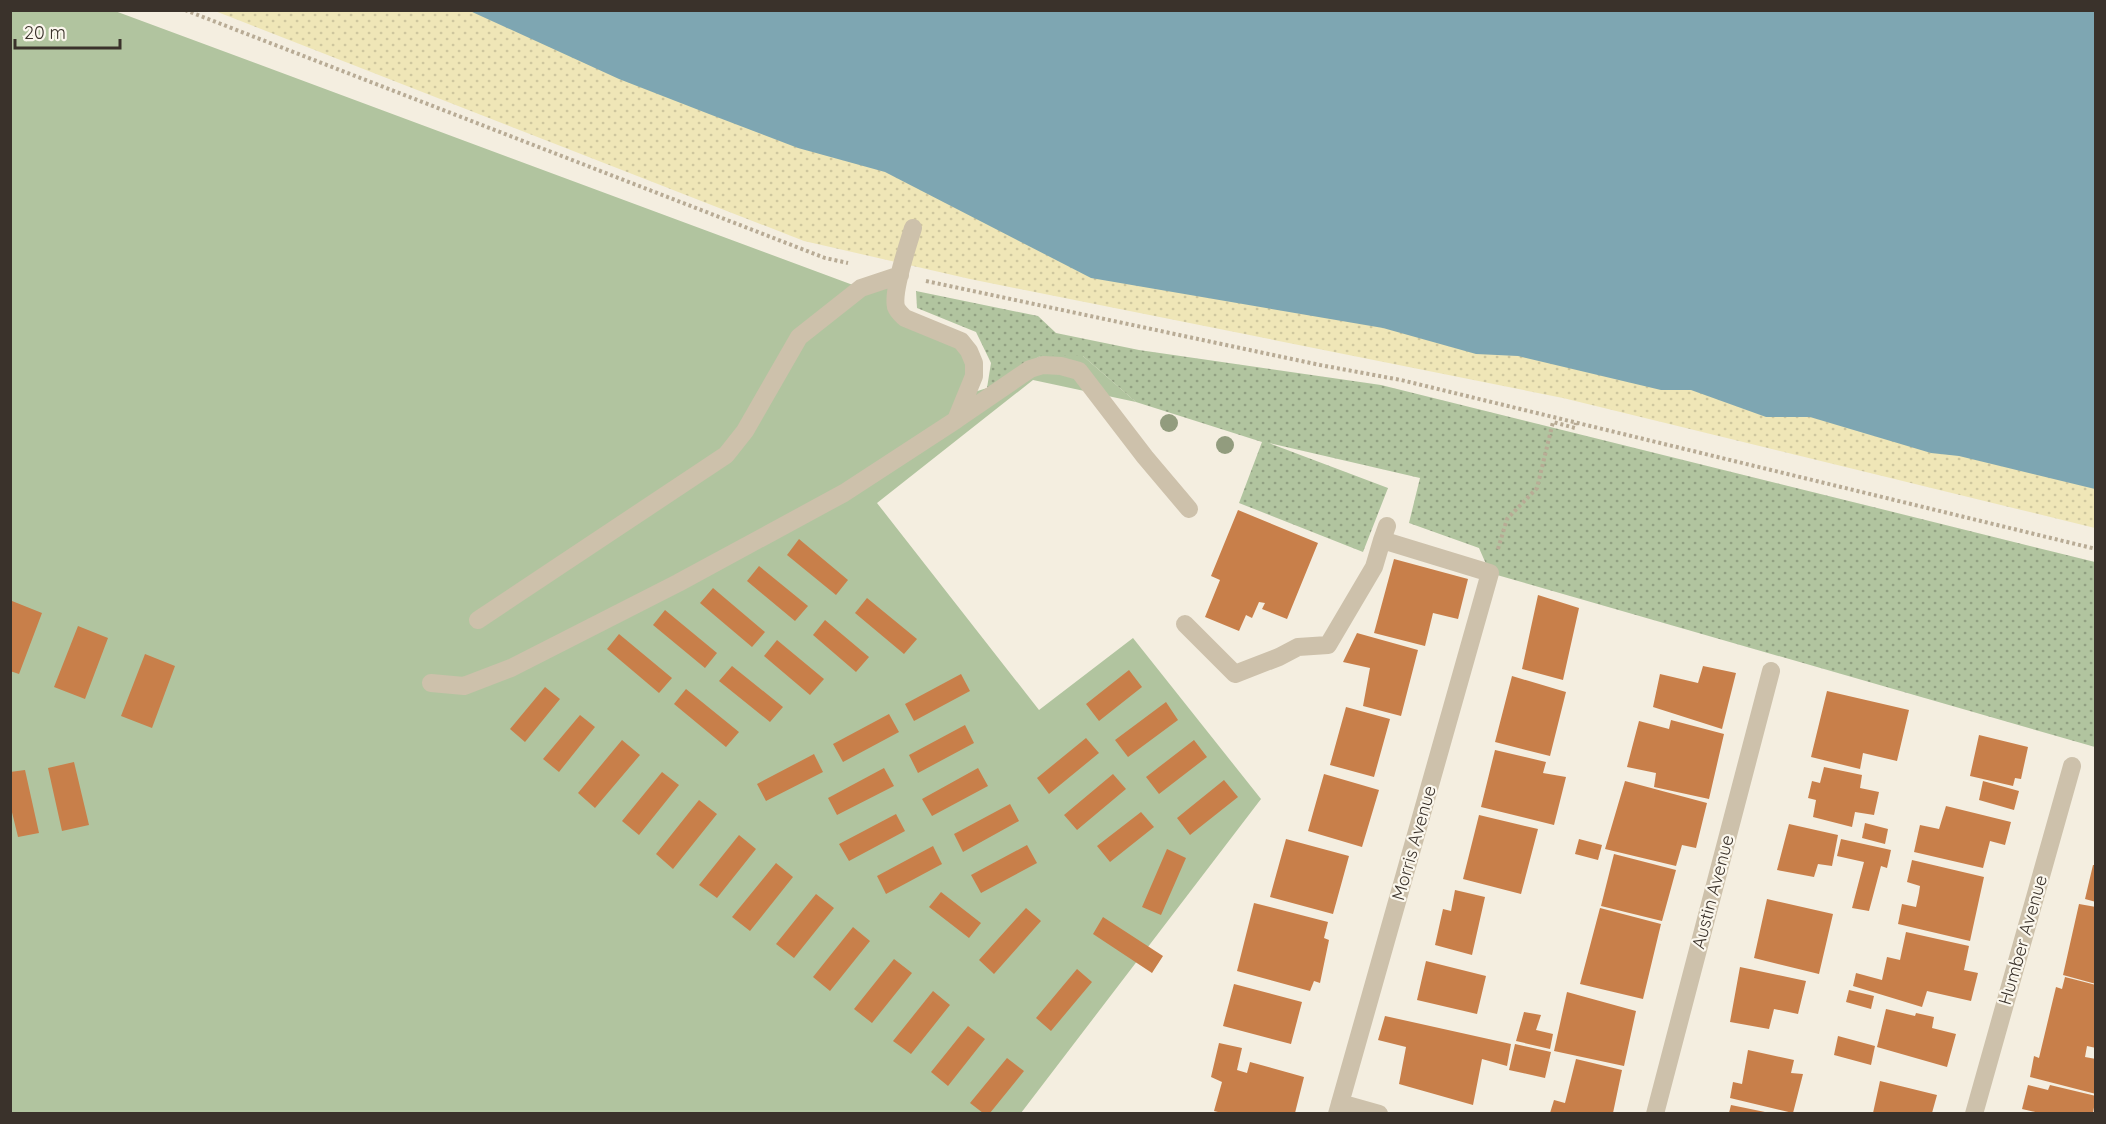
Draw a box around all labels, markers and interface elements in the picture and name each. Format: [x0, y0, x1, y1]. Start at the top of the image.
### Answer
scale bar [15, 12, 120, 50]
text: 20 m [24, 21, 66, 44]
street label: Morris Avenue [1386, 783, 1441, 903]
street label: Austin Avenue [1686, 832, 1739, 951]
street label: Humber Avenue [1993, 872, 2052, 1007]

